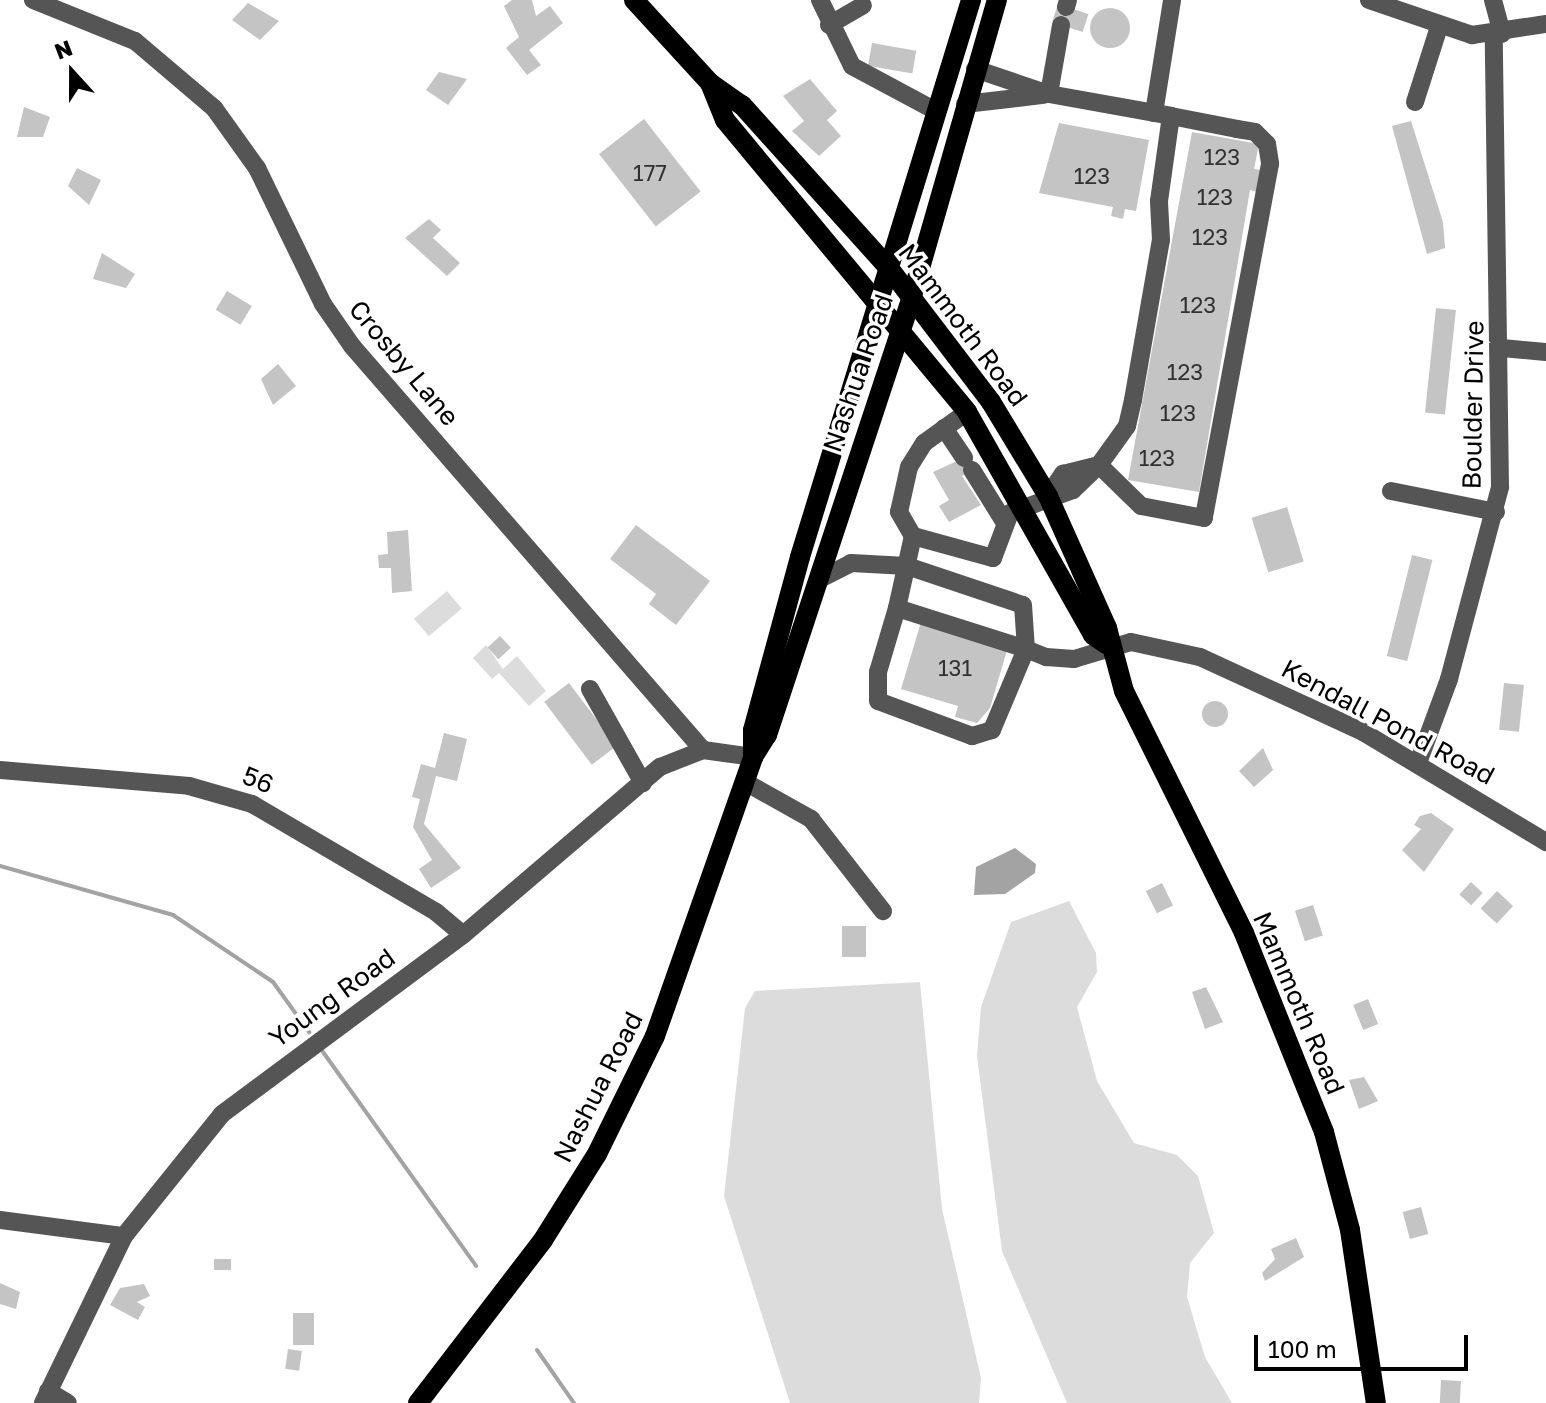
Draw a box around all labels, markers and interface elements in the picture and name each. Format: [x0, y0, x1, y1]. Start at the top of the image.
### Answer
north arrow [32, 32, 112, 112]
text: N [51, 34, 76, 65]
house number: 123 [1204, 144, 1240, 170]
house number: 177 [633, 160, 667, 186]
house number: 123 [1074, 163, 1110, 189]
house number: 123 [1197, 184, 1233, 210]
house number: 123 [1192, 224, 1228, 250]
street label: Mammoth Road [892, 238, 1034, 412]
street label: Nashua Road [816, 290, 900, 456]
house number: 123 [1180, 292, 1216, 318]
street label: Crosby Lane [342, 294, 466, 432]
street label: Boulder Drive [1456, 320, 1490, 490]
house number: 123 [1167, 359, 1203, 385]
house number: 123 [1160, 400, 1196, 426]
house number: 123 [1139, 445, 1175, 471]
street label: Kendall Pond Road [1276, 653, 1500, 791]
house number: 131 [938, 655, 972, 681]
street label: 56 [238, 760, 278, 800]
street label: Mammoth Road [1246, 907, 1352, 1099]
street label: Young Road [263, 942, 401, 1054]
street label: Nashua Road [547, 1006, 649, 1168]
scale bar [1258, 1319, 1472, 1369]
text: 100 m [1268, 1334, 1337, 1363]

